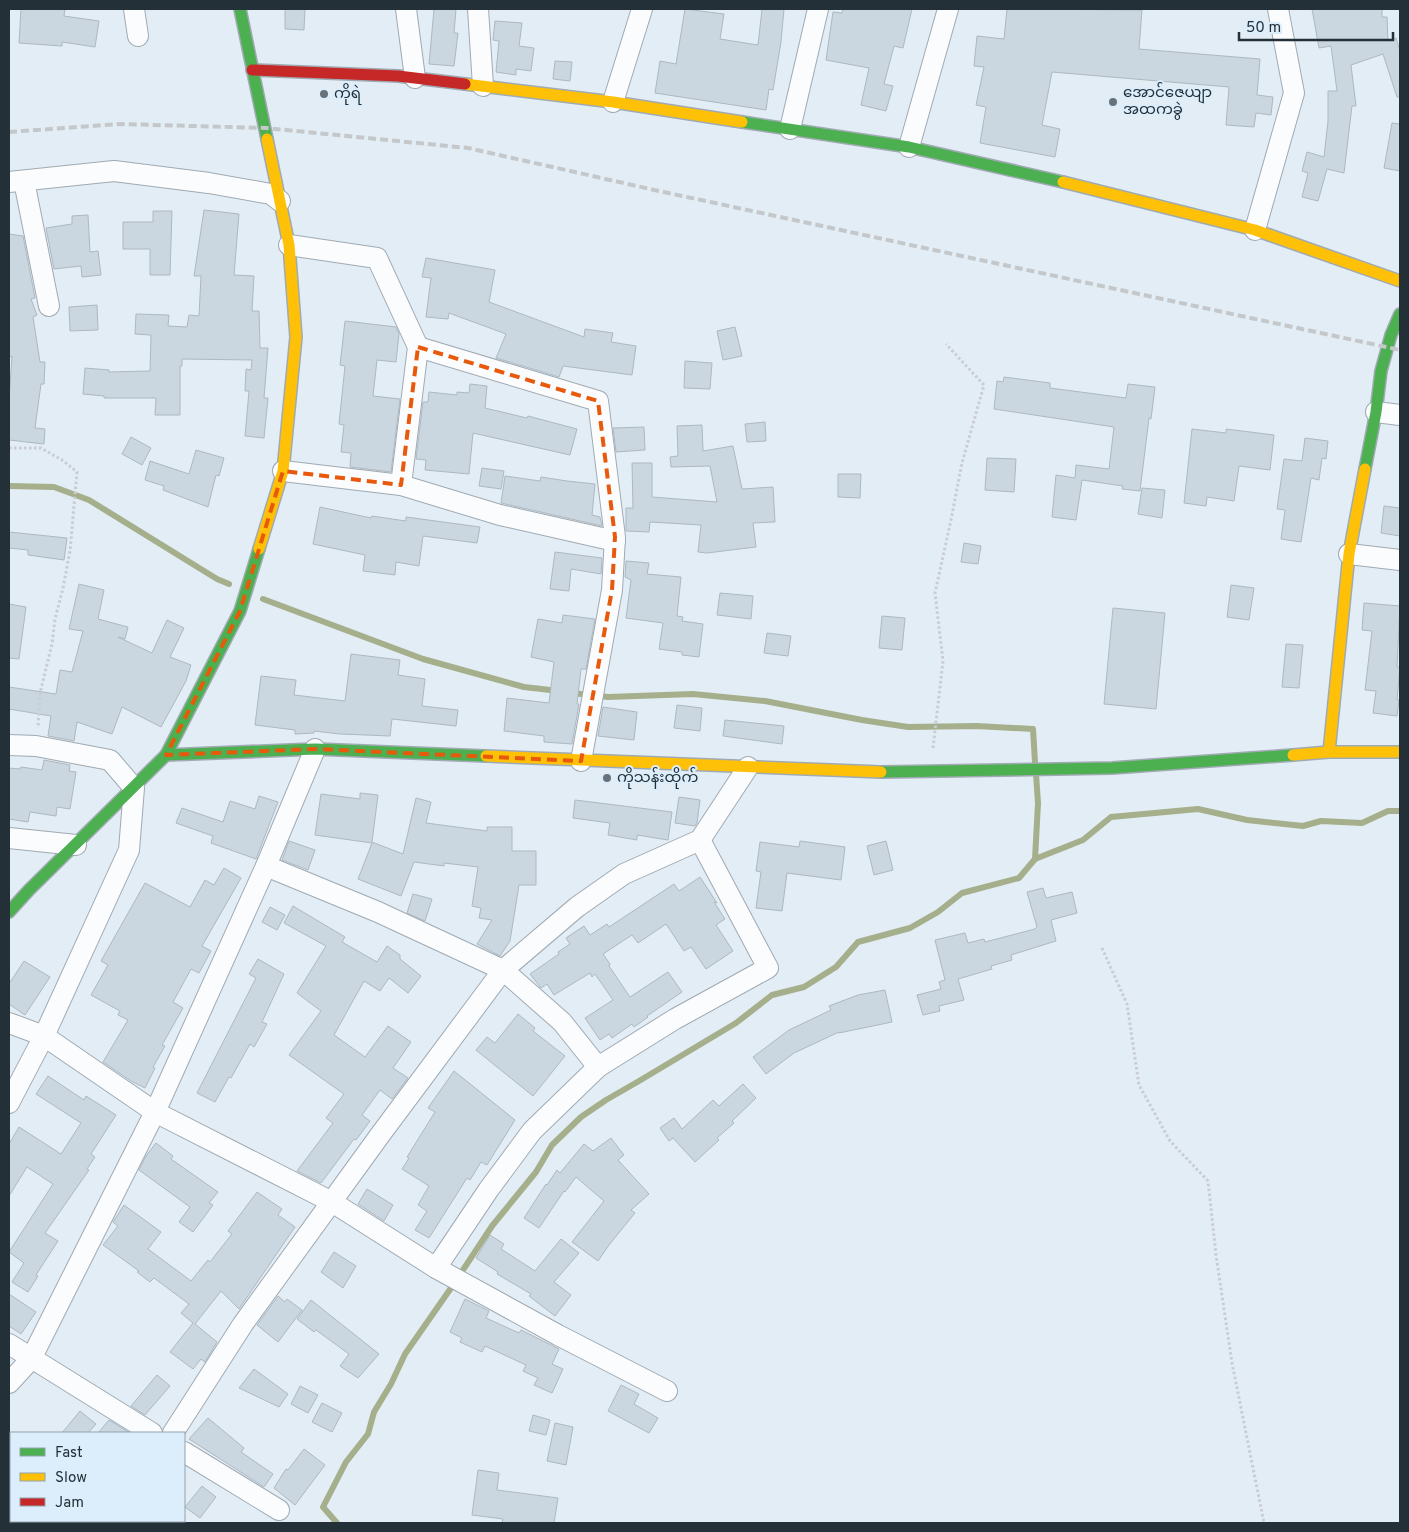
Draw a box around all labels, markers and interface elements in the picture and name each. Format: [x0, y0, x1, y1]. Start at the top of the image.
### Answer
scale bar [1239, 10, 1393, 42]
text: 50 m [1246, 19, 1281, 38]
place label: အောင်ဇေယျာ အထကခွဲ [1123, 82, 1212, 120]
place label: ကိုရဲ [334, 83, 362, 105]
marker: ကိုရဲ [318, 88, 330, 100]
marker: အောင်ဇေယျာ အထကခွဲ [1107, 96, 1119, 108]
place label: ကိုသန်းထိုက် [617, 767, 698, 789]
marker: ကိုသန်းထိုက် [601, 772, 613, 784]
legend [10, 1432, 185, 1522]
text: Fast [55, 1444, 83, 1463]
text: Slow [55, 1469, 87, 1488]
text: Jam [55, 1494, 84, 1513]

